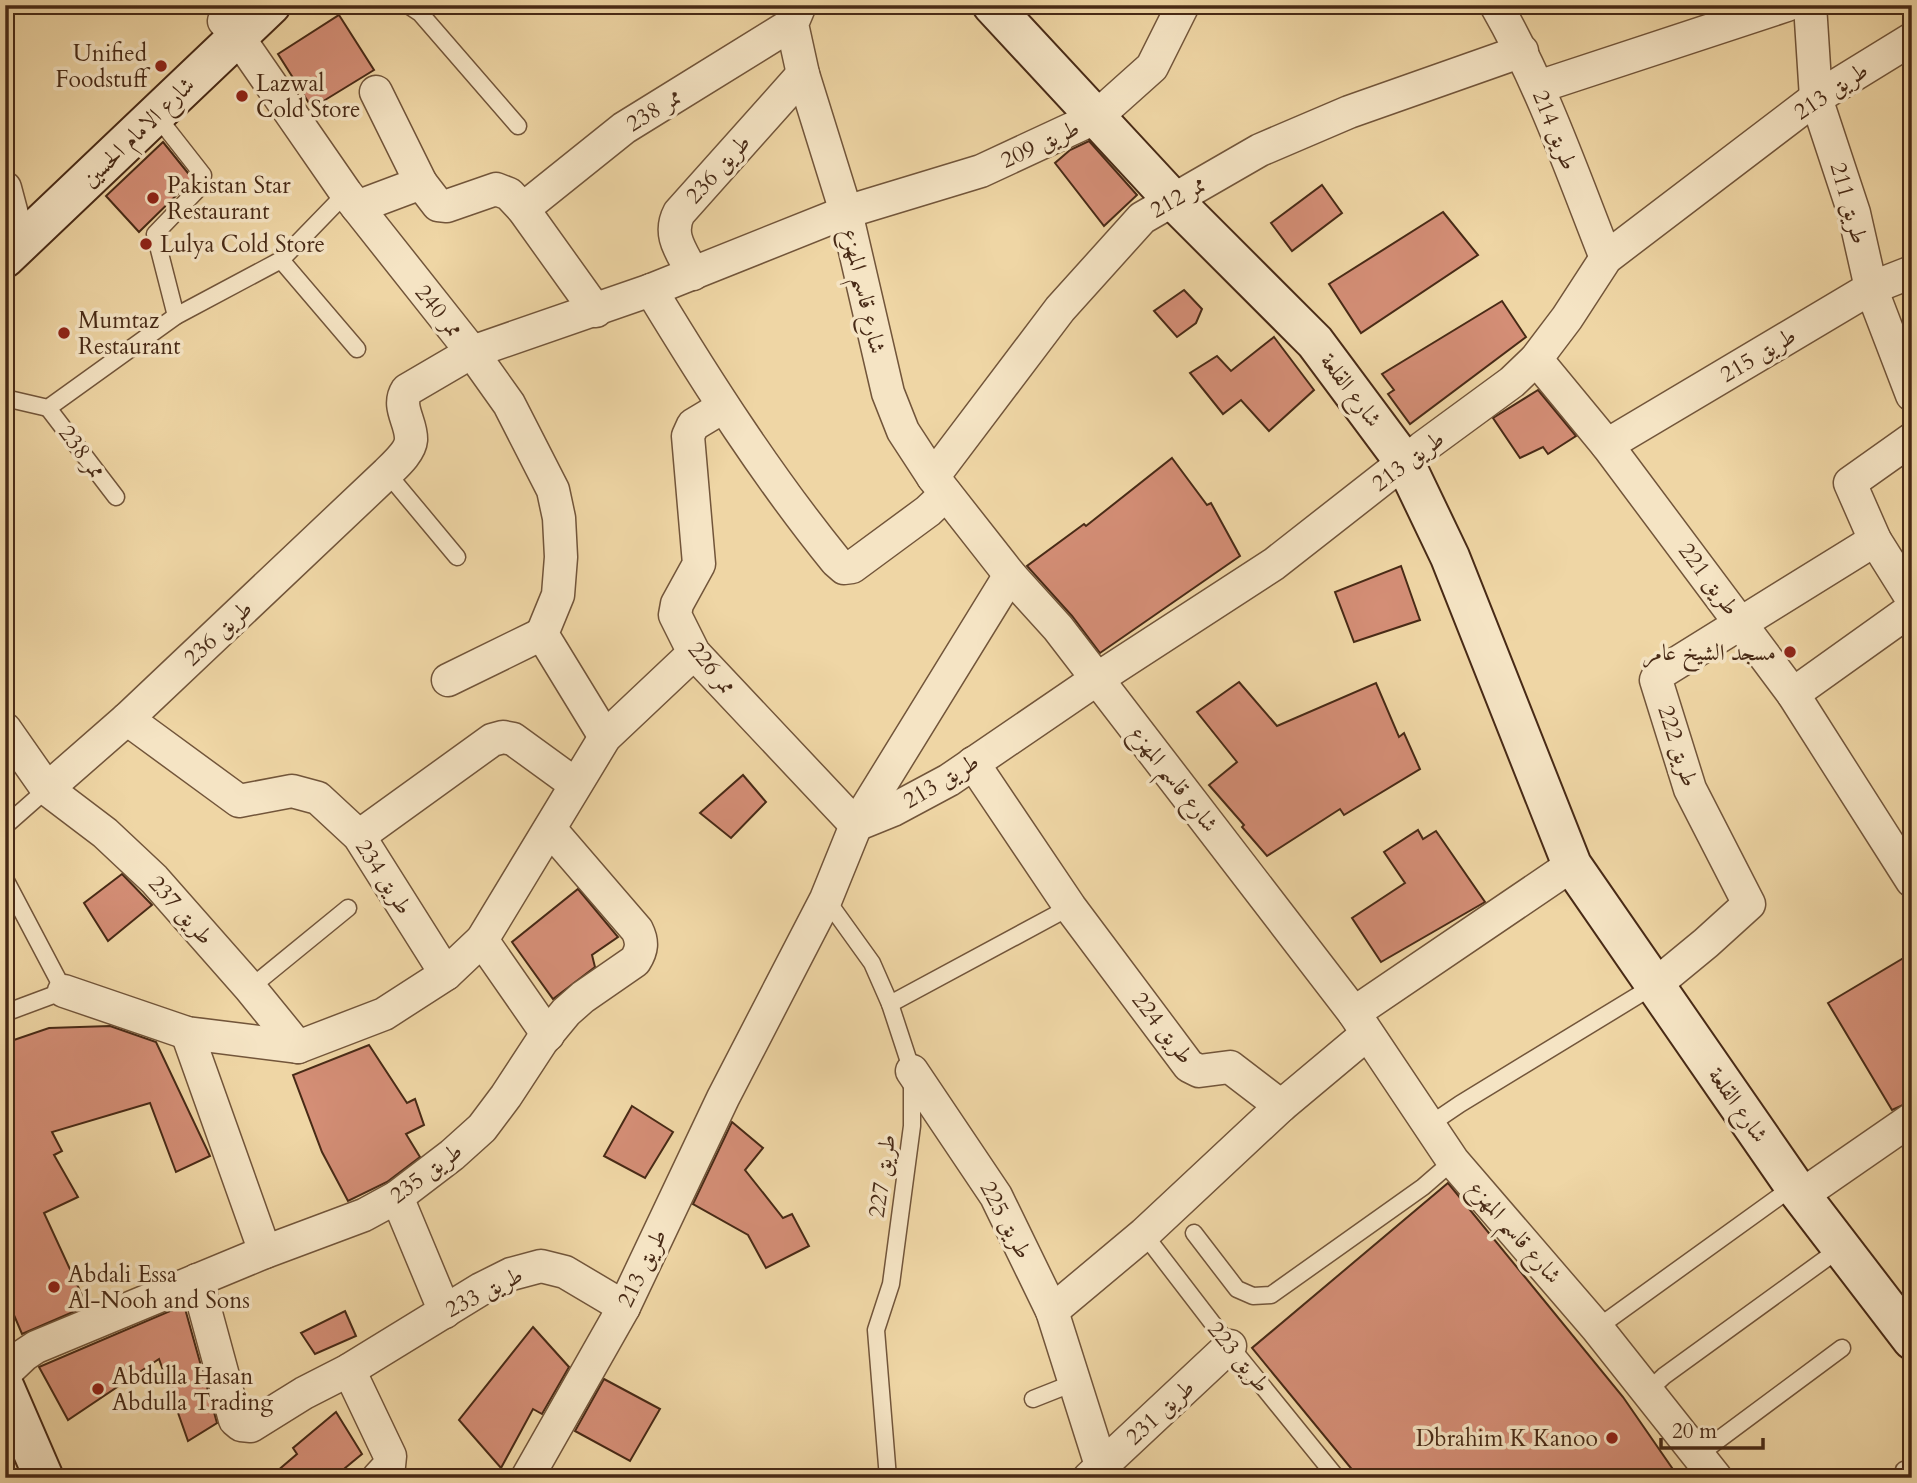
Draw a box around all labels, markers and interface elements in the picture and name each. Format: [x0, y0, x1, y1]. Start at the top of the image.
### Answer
place label: Unified Foodstuff [55, 38, 151, 95]
street label: طريق 213 [1788, 55, 1874, 127]
marker: Unified Foodstuff [153, 58, 169, 74]
place label: Lazwal Cold Store [256, 68, 360, 125]
street label: شارع الامام الحسين [74, 70, 204, 197]
street label: ممر 238 [620, 81, 688, 139]
street label: طريق 214 [1525, 85, 1585, 175]
marker: Lazwal Cold Store [234, 88, 250, 104]
street label: طريق 209 [996, 112, 1084, 176]
street label: طريق 236 [679, 128, 757, 210]
street label: طريق 211 [1823, 159, 1875, 247]
street label: ممر 212 [1144, 169, 1212, 225]
place label: Pakistan Star Restaurant [167, 170, 291, 227]
marker: Pakistan Star Restaurant [145, 190, 161, 206]
street label: شارع قاسم المهزع [828, 225, 893, 358]
place label: Lulya Cold Store [160, 229, 325, 260]
marker: Lulya Cold Store [138, 236, 154, 252]
street label: ممر 240 [408, 278, 470, 344]
place label: Mumtaz Restaurant [78, 305, 181, 362]
street label: طريق 215 [1714, 320, 1802, 390]
marker: Mumtaz Restaurant [56, 325, 72, 341]
street label: شارع القلعة [1310, 347, 1389, 436]
street label: ممر 238 [52, 419, 112, 485]
street label: طريق 213 [1365, 423, 1451, 499]
street label: طريق 221 [1671, 536, 1747, 622]
street label: طريق 236 [177, 593, 259, 673]
street label: ممر 226 [681, 635, 743, 701]
place label: مسجد الشيخ عامر [1643, 637, 1776, 673]
marker: مسجد الشيخ عامر [1782, 644, 1798, 660]
street label: طريق 222 [1650, 701, 1706, 791]
street label: شارع قاسم المهزع [1117, 719, 1226, 843]
street label: طريق 213 [897, 746, 985, 816]
street label: طريق 234 [348, 834, 420, 920]
street label: طريق 237 [142, 869, 220, 951]
street label: طريق 224 [1125, 986, 1201, 1070]
street label: شارع القلعة [1698, 1061, 1775, 1151]
street label: طريق 227 [861, 1132, 903, 1220]
street label: طريق 235 [383, 1135, 469, 1211]
street label: شارع قاسم المهزع [1456, 1174, 1569, 1295]
street label: طريق 225 [973, 1176, 1039, 1264]
street label: طريق 213 [610, 1224, 674, 1312]
place label: Abdali Essa Al-Nooh and Sons [68, 1259, 250, 1316]
street label: طريق 233 [440, 1259, 528, 1325]
marker: Abdali Essa Al-Nooh and Sons [46, 1279, 62, 1295]
street label: طريق 223 [1201, 1315, 1277, 1399]
place label: Abdulla Hasan Abdulla Trading [112, 1361, 273, 1418]
street label: طريق 231 [1119, 1372, 1201, 1452]
marker: Abdulla Hasan Abdulla Trading [90, 1381, 106, 1397]
scale bar [1661, 1406, 1763, 1450]
text: 20 m [1672, 1417, 1717, 1446]
place label: Dbrahim K Kanoo [1416, 1423, 1598, 1454]
marker: Dbrahim K Kanoo [1604, 1430, 1620, 1446]

